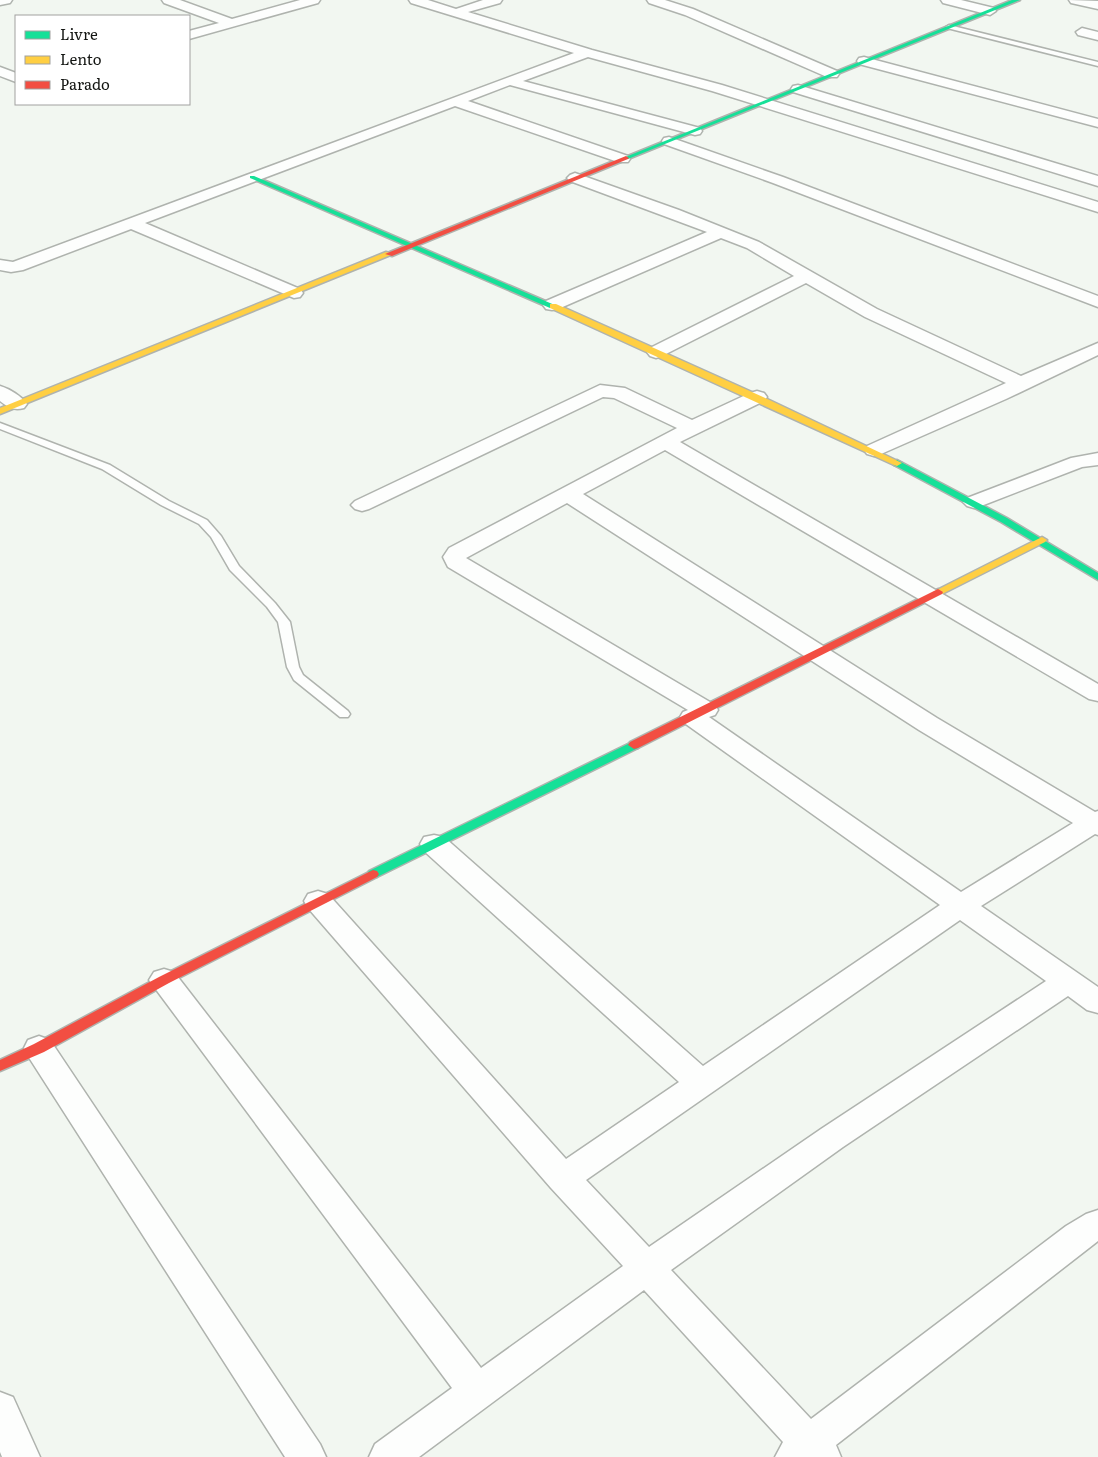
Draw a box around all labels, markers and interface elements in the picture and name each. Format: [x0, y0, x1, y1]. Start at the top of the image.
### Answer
legend [15, 15, 190, 105]
text: Livre [60, 22, 98, 45]
text: Lento [60, 47, 102, 70]
text: Parado [60, 72, 110, 95]

